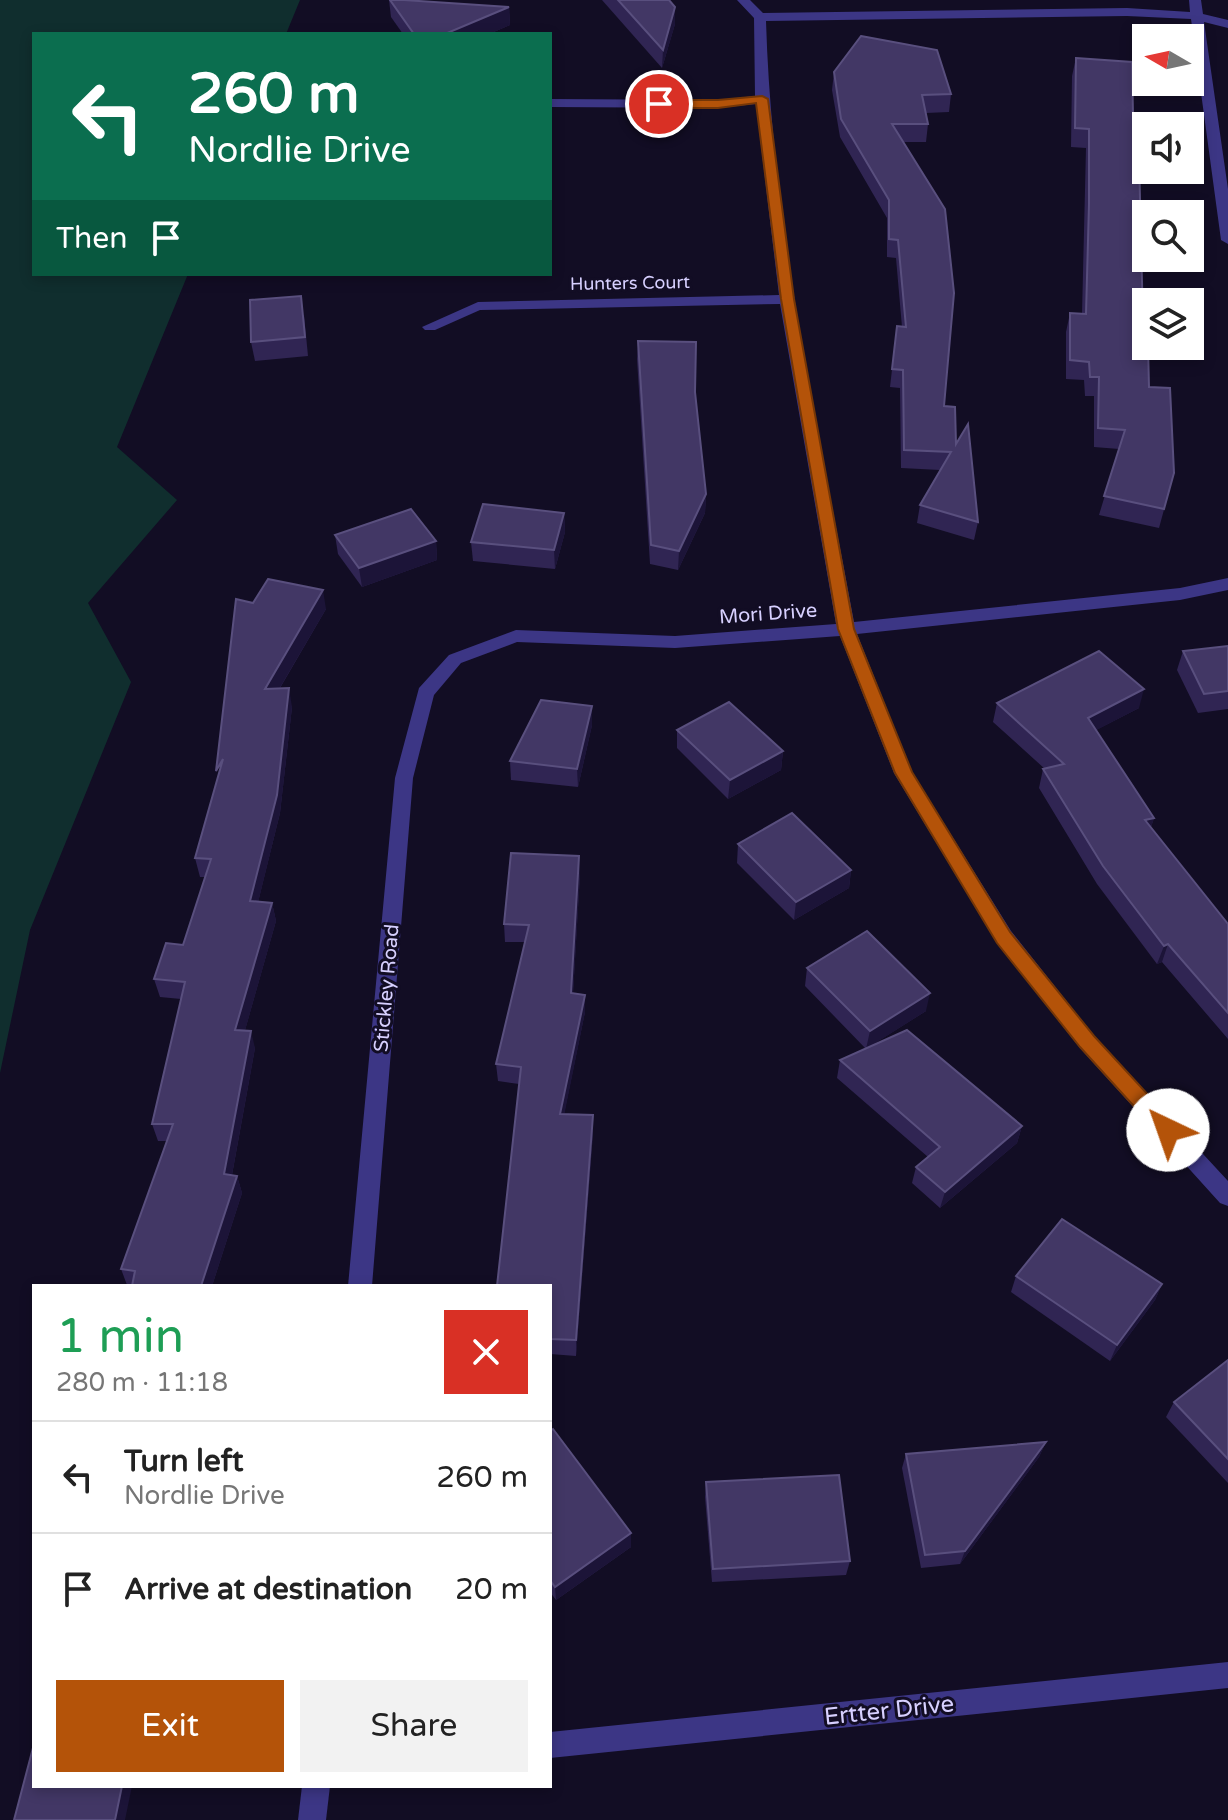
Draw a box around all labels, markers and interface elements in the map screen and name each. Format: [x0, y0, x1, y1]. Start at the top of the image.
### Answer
north arrow [1132, 24, 1204, 96]
map controls [1132, 24, 1204, 360]
text: 260 m [188, 61, 359, 128]
icon: left [56, 64, 160, 168]
pin [625, 70, 693, 138]
icon: arrive [637, 82, 681, 126]
button: sound [1132, 112, 1204, 184]
text: Nordlie Drive [188, 129, 411, 172]
button: search [1132, 200, 1204, 272]
icon: arrive [144, 216, 188, 260]
text: Then [56, 220, 128, 257]
street label: Hunters Court [570, 271, 690, 295]
button: layers [1132, 288, 1204, 360]
street label: Mori Drive [718, 599, 818, 629]
street label: Stickley Road [369, 923, 405, 1053]
position arrow [1126, 1088, 1210, 1172]
text: 1 min [56, 1308, 184, 1366]
button: close [444, 1310, 528, 1394]
text: 280 m · 11:18 [56, 1367, 228, 1398]
text: Turn left [124, 1443, 243, 1480]
icon: left [56, 1455, 100, 1499]
text: 260 m [436, 1459, 528, 1496]
text: Nordlie Drive [124, 1480, 285, 1511]
icon: arrive [56, 1567, 100, 1611]
text: Arrive at destination [124, 1571, 412, 1608]
text: 20 m [455, 1571, 528, 1608]
button: Exit [56, 1680, 284, 1772]
button: Share [300, 1680, 528, 1772]
street label: Ertter Drive [823, 1689, 956, 1732]

